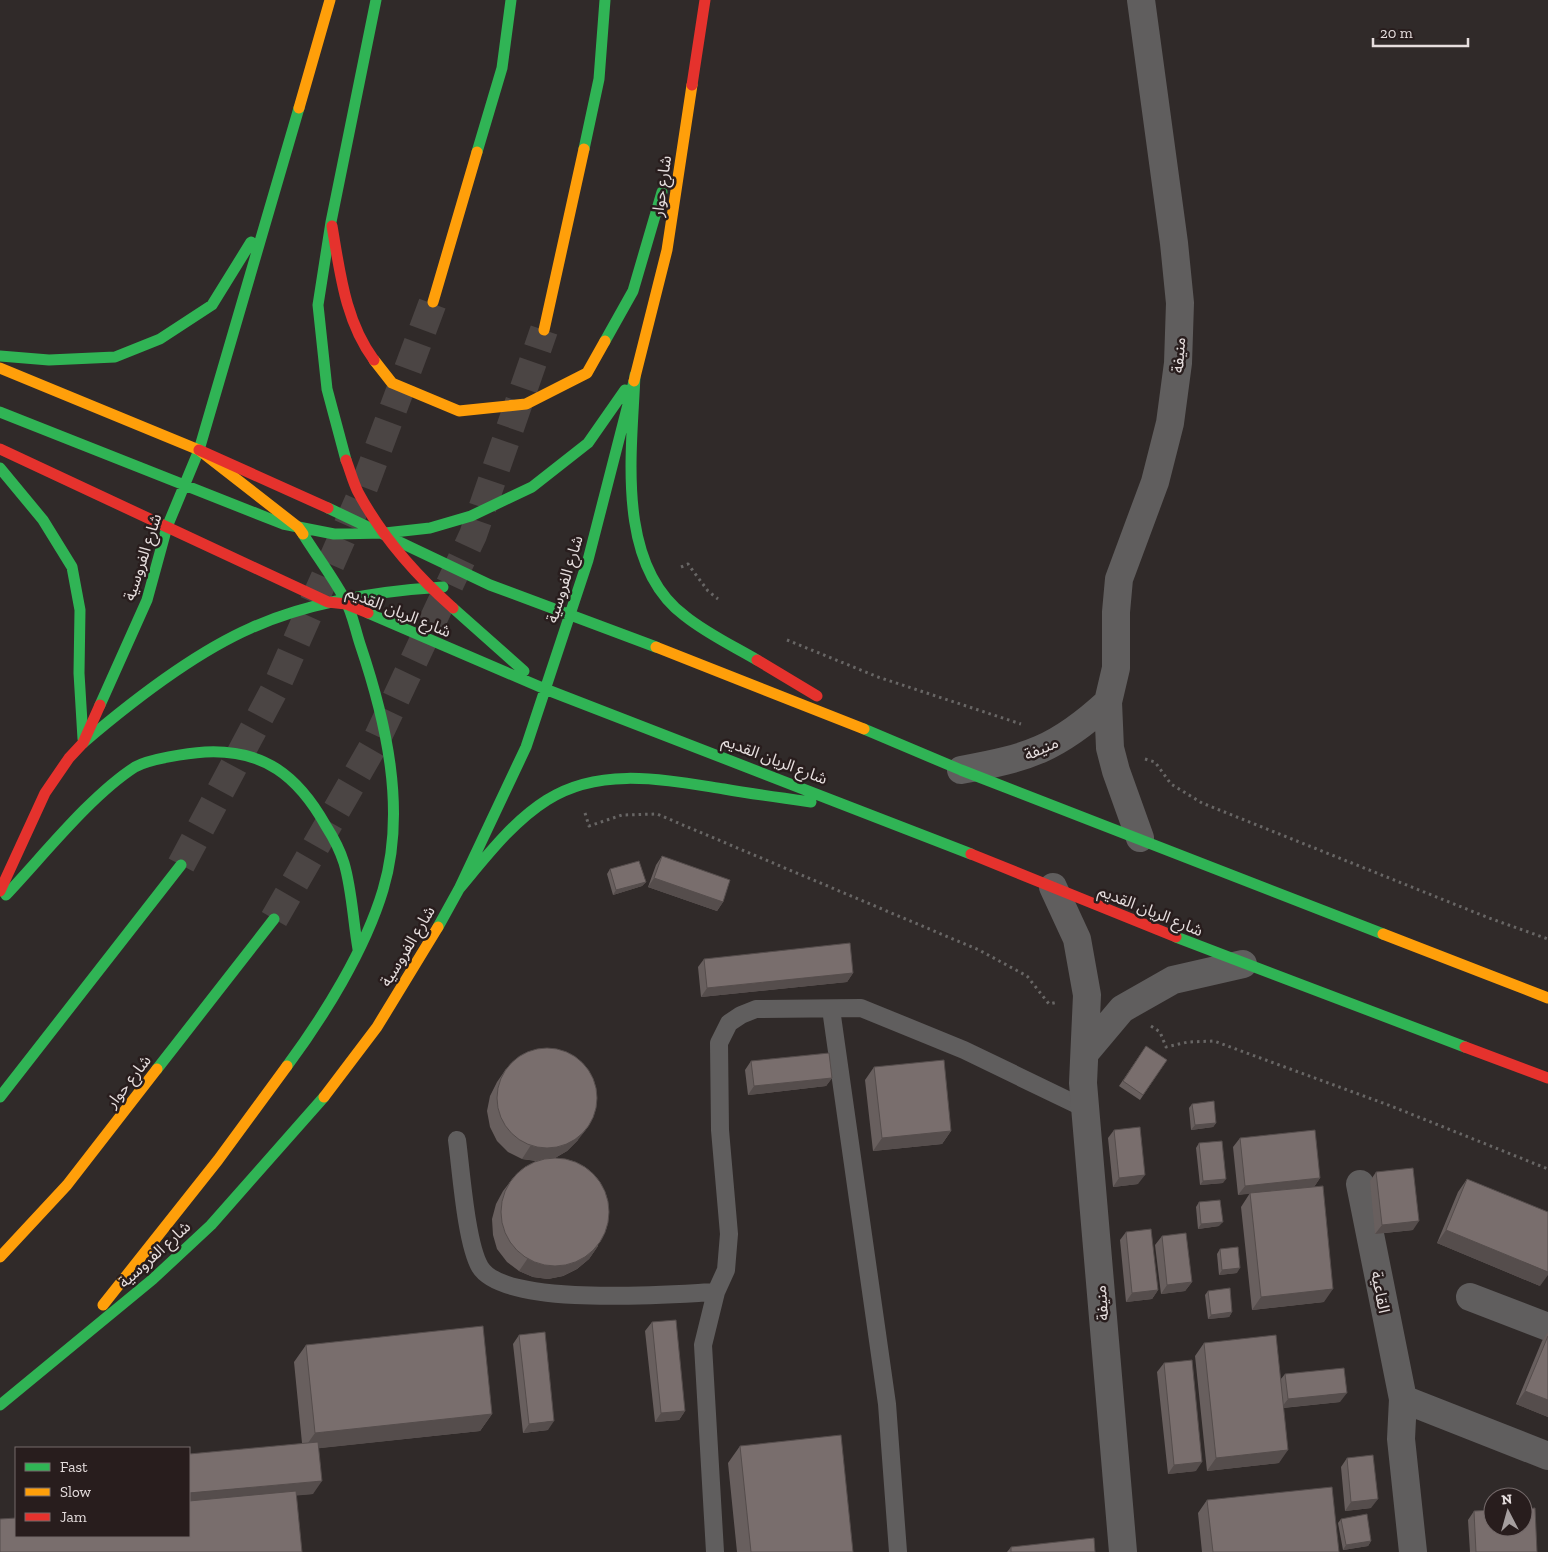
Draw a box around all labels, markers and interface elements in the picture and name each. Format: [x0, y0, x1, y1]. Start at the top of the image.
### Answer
scale bar [1373, 15, 1468, 47]
text: 20 m [1380, 24, 1413, 42]
street label: شارع حوار [648, 154, 678, 219]
street label: منيفة [1168, 337, 1189, 373]
street label: شارع الفروسية [119, 511, 168, 604]
street label: شارع الفروسية [542, 533, 590, 626]
street label: شارع الريان القديم [343, 582, 454, 644]
street label: شارع الريان القديم [719, 731, 830, 791]
street label: منيفة [1021, 733, 1061, 764]
street label: شارع الريان القديم [1095, 881, 1206, 943]
street label: شارع الفروسية [376, 903, 441, 991]
street label: شارع حوار [101, 1051, 157, 1114]
street label: شارع الفروسية [114, 1217, 196, 1294]
street label: القاعية [1367, 1269, 1394, 1315]
street label: منيفة [1090, 1284, 1113, 1321]
legend [15, 1447, 190, 1537]
text: Fast [60, 1458, 88, 1476]
text: Slow [60, 1483, 92, 1501]
north arrow [1483, 1487, 1533, 1537]
text: N [1501, 1491, 1513, 1509]
text: Jam [60, 1508, 87, 1526]

